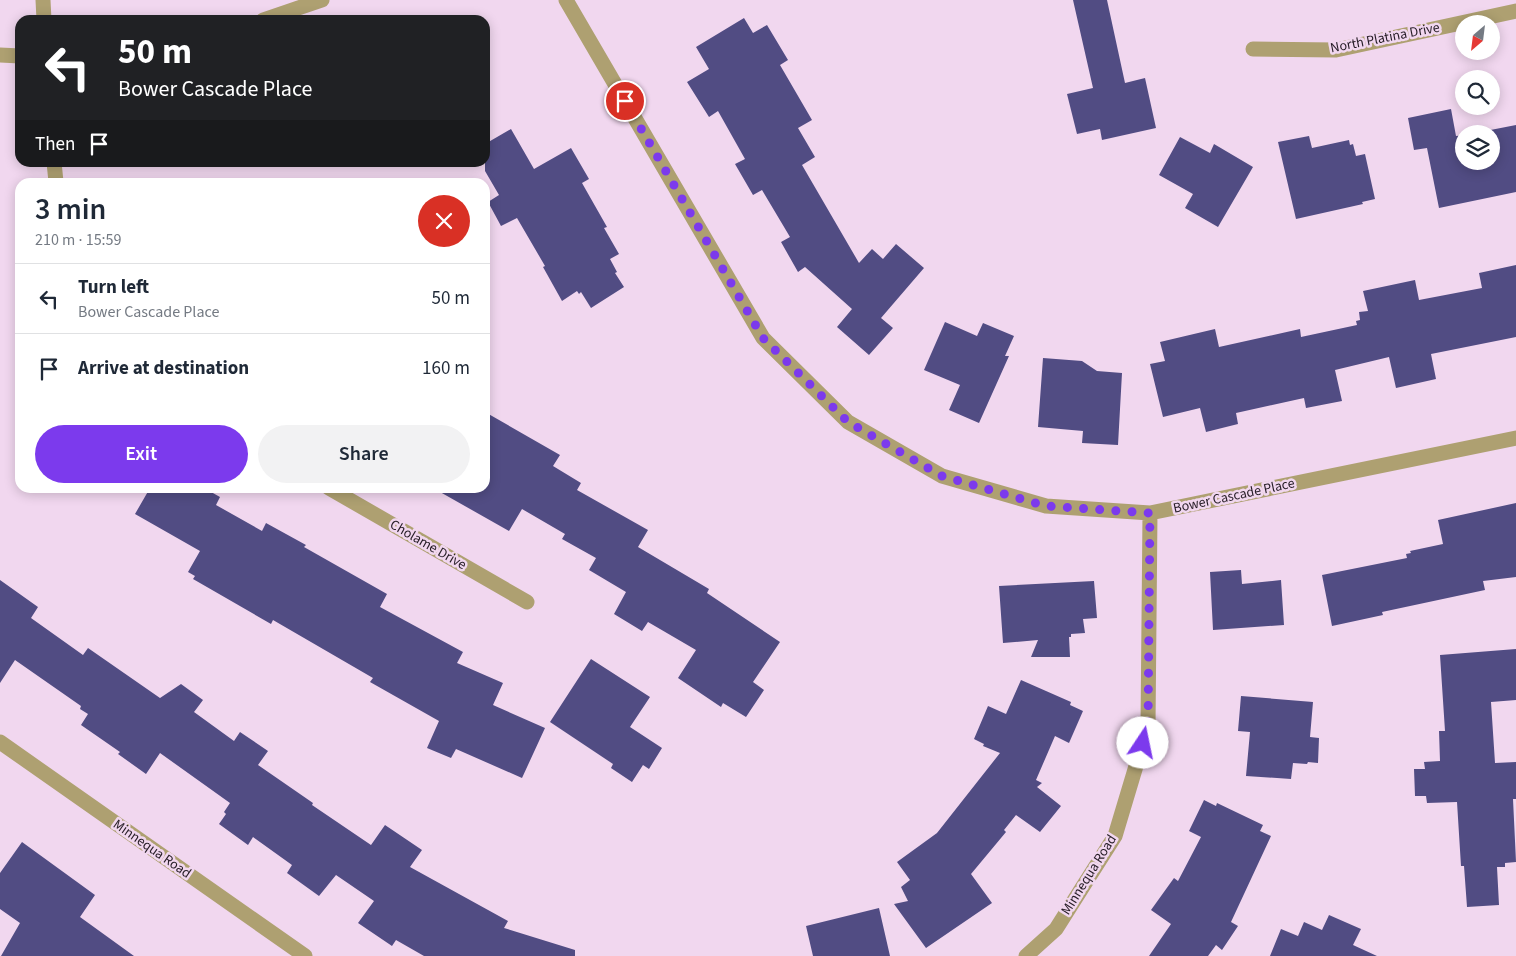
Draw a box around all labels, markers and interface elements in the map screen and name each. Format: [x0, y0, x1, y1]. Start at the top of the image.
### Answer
north arrow [1455, 15, 1500, 60]
map controls [1455, 15, 1500, 170]
street label: North Platina Drive [1329, 18, 1441, 58]
text: 50 m [118, 27, 192, 77]
icon: left [35, 35, 100, 100]
button: search [1455, 70, 1500, 115]
text: Bower Cascade Place [118, 73, 312, 105]
pin [604, 80, 646, 122]
icon: arrive [611, 87, 639, 115]
button: layers [1455, 125, 1500, 170]
icon: arrive [85, 130, 113, 158]
text: Then [35, 131, 75, 158]
text: 3 min [35, 188, 106, 231]
button: close [418, 195, 470, 247]
text: 210 m · 15:59 [35, 229, 122, 251]
text: Turn left [78, 274, 149, 301]
icon: left [35, 285, 63, 313]
text: 50 m [432, 285, 470, 312]
text: Bower Cascade Place [78, 301, 219, 323]
icon: arrive [35, 355, 63, 383]
text: Arrive at destination [78, 355, 249, 382]
text: 160 m [422, 355, 470, 382]
button: Exit [35, 425, 248, 483]
button: Share [258, 425, 470, 483]
street label: Bower Cascade Place [1171, 473, 1297, 519]
street label: Cholame Drive [386, 515, 470, 575]
position arrow [1116, 716, 1168, 768]
street label: Minnequa Road [109, 815, 195, 883]
street label: Minnequa Road [1056, 831, 1122, 919]

